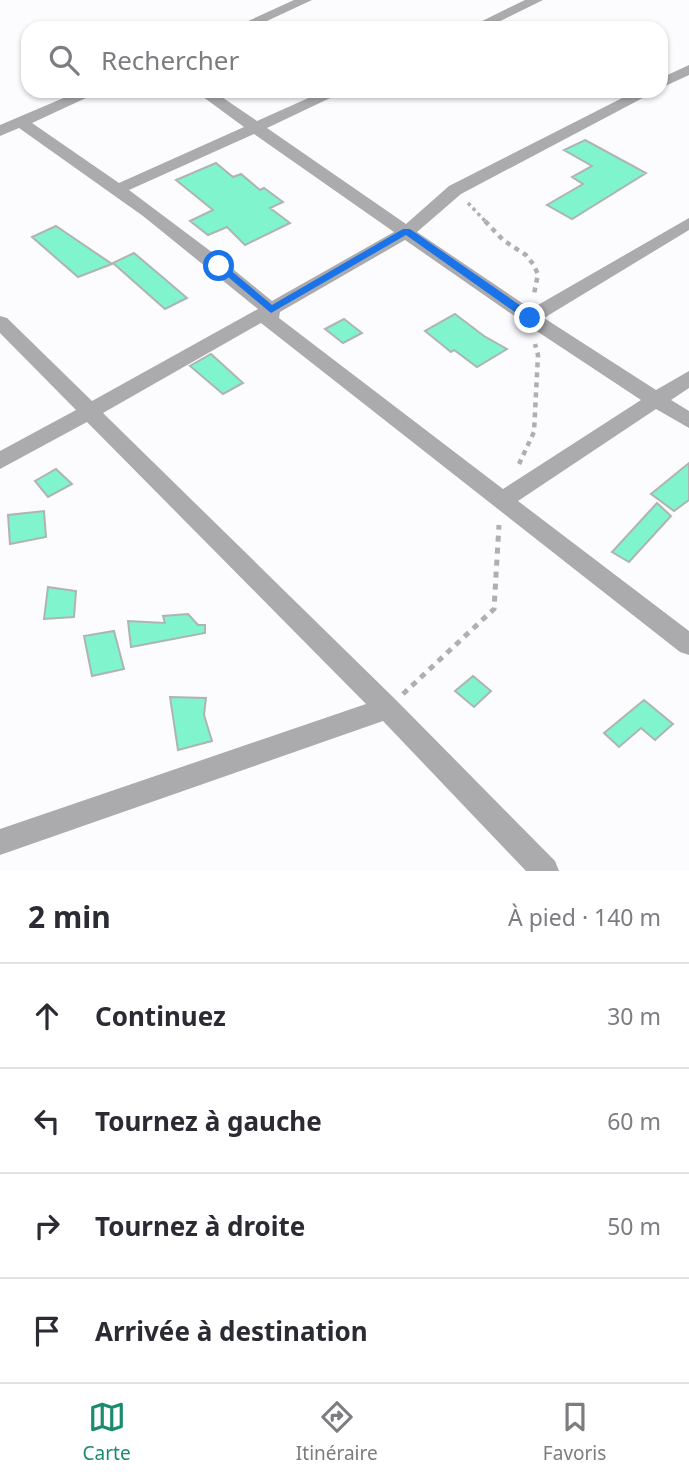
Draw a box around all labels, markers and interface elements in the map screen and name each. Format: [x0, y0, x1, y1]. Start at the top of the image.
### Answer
search box [21, 21, 668, 98]
icon: search [45, 41, 83, 79]
text: Rechercher [101, 42, 239, 78]
route start [203, 250, 234, 281]
route end [514, 302, 545, 333]
text: 2 min [28, 896, 111, 937]
text: À pied · 140 m [508, 901, 661, 933]
icon: ahead [28, 997, 66, 1035]
text: Continuez [95, 998, 226, 1034]
text: 30 m [607, 1000, 661, 1032]
icon: left [28, 1102, 66, 1140]
text: Tournez à gauche [95, 1103, 322, 1139]
text: 60 m [607, 1105, 661, 1137]
icon: right [28, 1207, 66, 1245]
text: Tournez à droite [95, 1208, 305, 1244]
text: 50 m [607, 1210, 661, 1242]
icon: arrive [28, 1312, 66, 1350]
text: Arrivée à destination [95, 1313, 368, 1349]
tab: Carte [83, 1398, 131, 1466]
tab: Itinéraire [296, 1398, 378, 1466]
tab: Favoris [543, 1398, 606, 1466]

